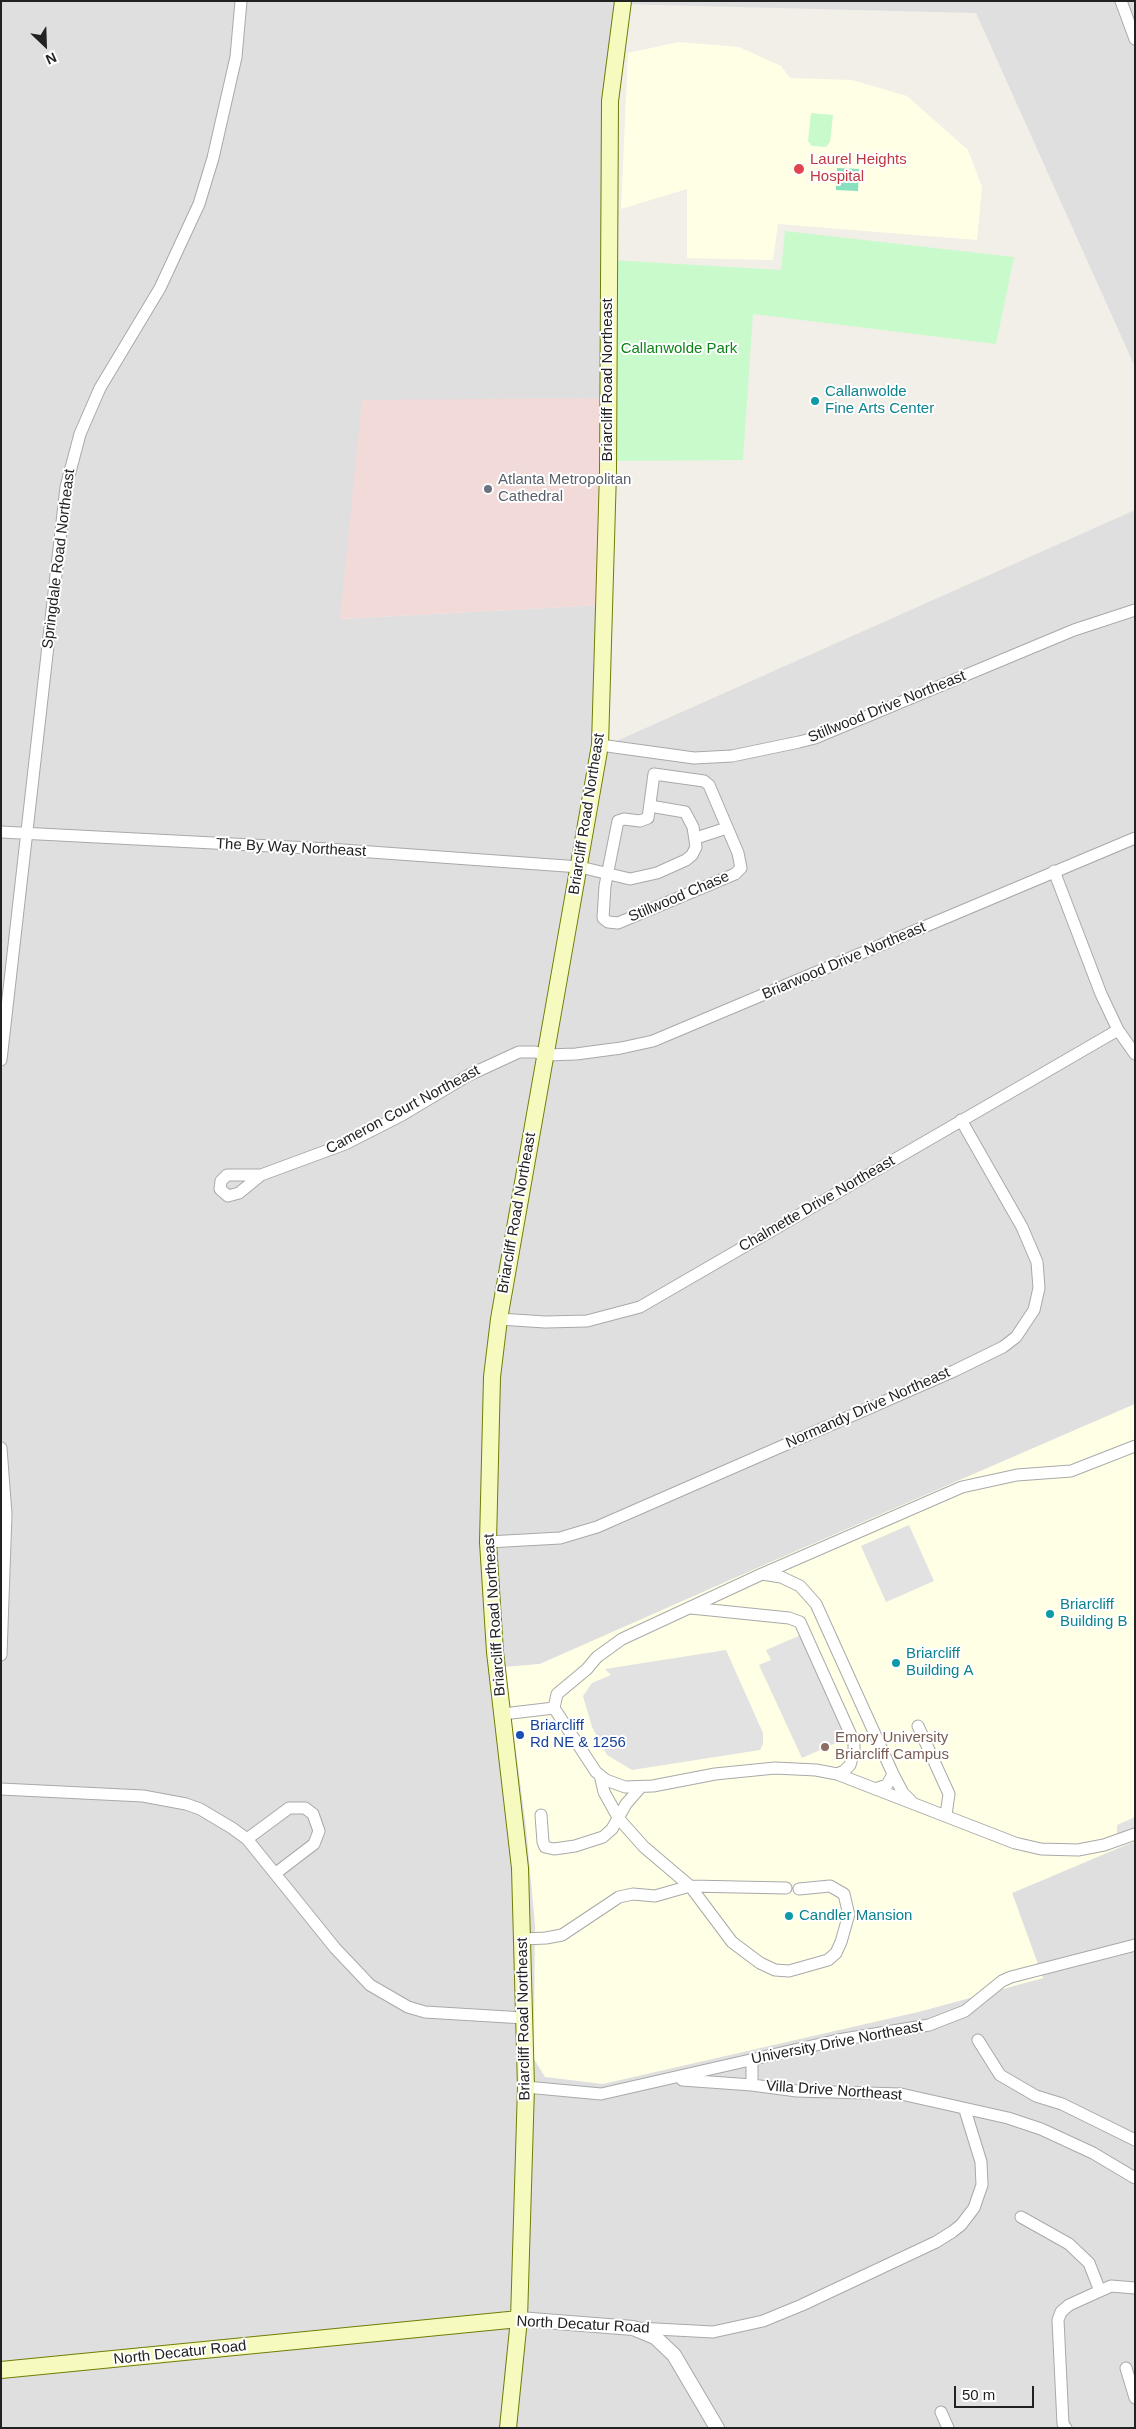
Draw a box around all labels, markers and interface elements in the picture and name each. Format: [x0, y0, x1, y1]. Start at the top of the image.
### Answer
north arrow [20, 20, 70, 70]
text: N [43, 49, 59, 68]
place label: Laurel Heights Hospital [810, 151, 907, 186]
marker: Laurel Heights Hospital [792, 162, 806, 176]
street label: Briarcliff Road Northeast [599, 298, 617, 462]
park label: Callanwolde Park [621, 340, 737, 358]
place label: Callanwolde Fine Arts Center [825, 383, 934, 418]
marker: Callanwolde Fine Arts Center [809, 395, 821, 407]
street label: Springdale Road Northeast [39, 468, 79, 650]
place label: Atlanta Metropolitan Cathedral [498, 471, 631, 506]
marker: Atlanta Metropolitan Cathedral [482, 483, 494, 495]
street label: Stillwood Drive Northeast [806, 667, 968, 747]
street label: Briarcliff Road Northeast [565, 732, 609, 896]
street label: The By Way Northeast [215, 835, 367, 861]
street label: Stillwood Chase [626, 868, 732, 926]
street label: Briarwood Drive Northeast [760, 918, 928, 1004]
street label: Cameron Court Northeast [323, 1062, 483, 1158]
street label: Briarcliff Road Northeast [494, 1131, 540, 1295]
street label: Chalmette Drive Northeast [736, 1152, 898, 1256]
street label: Normandy Drive Northeast [783, 1364, 953, 1452]
street label: Briarcliff Road Northeast [480, 1533, 510, 1697]
place label: Briarcliff Building B [1060, 1596, 1128, 1631]
marker: Briarcliff Building B [1044, 1608, 1056, 1620]
place label: Briarcliff Building A [906, 1645, 974, 1680]
marker: Briarcliff Building A [890, 1657, 902, 1669]
place label: Briarcliff Rd NE & 1256 [530, 1717, 626, 1752]
marker: Briarcliff Rd NE & 1256 [514, 1729, 526, 1741]
place label: Emory University Briarcliff Campus [835, 1729, 949, 1764]
marker: Emory University Briarcliff Campus [819, 1741, 831, 1753]
place label: Candler Mansion [799, 1907, 912, 1925]
marker: Candler Mansion [783, 1910, 795, 1922]
street label: Briarcliff Road Northeast [514, 1937, 534, 2101]
street label: University Drive Northeast [750, 2018, 924, 2068]
street label: Villa Drive Northeast [765, 2077, 903, 2105]
street label: North Decatur Road [516, 2313, 650, 2337]
street label: North Decatur Road [113, 2337, 247, 2369]
scale bar [956, 2376, 1036, 2408]
text: 50 m [962, 2386, 995, 2403]

